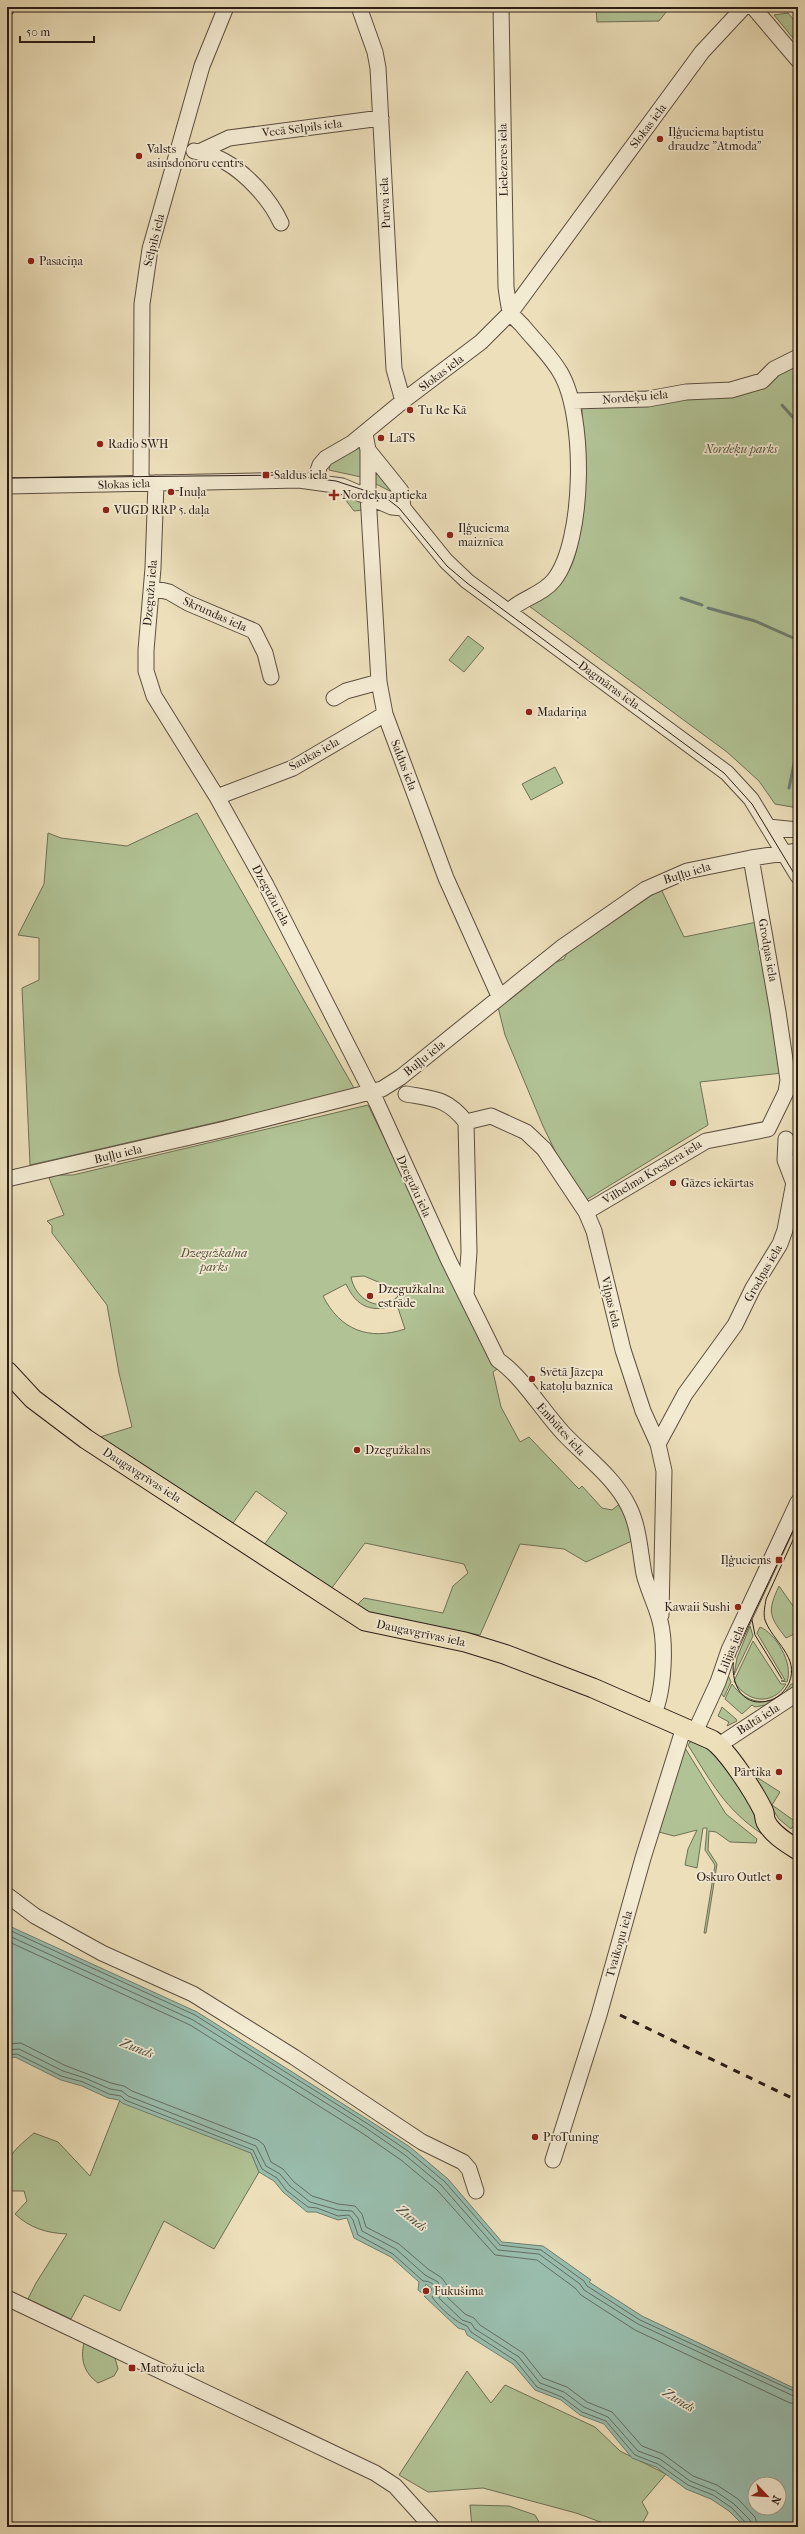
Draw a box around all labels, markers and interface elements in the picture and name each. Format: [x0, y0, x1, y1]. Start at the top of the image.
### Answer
scale bar [20, 18, 94, 44]
text: 50 m [26, 25, 50, 39]
street label: Slokas iela [627, 101, 670, 151]
street label: Vecā Sēlpils iela [260, 116, 343, 140]
street label: Lielezeres iela [495, 123, 511, 197]
place label: Iļģuciema baptistu draudze "Atmoda" [668, 125, 764, 153]
marker: Iļģuciema baptistu draudze "Atmoda" [655, 134, 665, 144]
place label: Valsts asinsdonoru centrs [146, 142, 244, 170]
marker: Valsts asinsdonoru centrs [134, 151, 144, 161]
street label: Purva iela [377, 177, 393, 229]
street label: Sēlpils iela [141, 212, 167, 268]
place label: Pasaciņa [39, 254, 83, 268]
marker: Pasaciņa [26, 256, 36, 266]
street label: Slokas iela [416, 351, 466, 394]
street label: Nordeķu iela [601, 387, 669, 407]
place label: Tu Re Kā [418, 403, 467, 417]
marker: Tu Re Kā [405, 405, 415, 415]
place label: LaTS [389, 431, 415, 445]
marker: LaTS [376, 433, 386, 443]
place label: Radio SWH [108, 437, 169, 451]
marker: Radio SWH [95, 439, 105, 449]
park label: Nordeķu parks [703, 442, 778, 456]
place label: Saldus iela [274, 468, 328, 482]
marker: Saldus iela [261, 470, 271, 480]
street label: Slokas iela [98, 476, 151, 492]
place label: Inuļa [179, 485, 207, 499]
marker: Inuļa [166, 487, 176, 497]
place label: Nordeķu aptieka [342, 488, 428, 502]
marker: Nordeķu aptieka [329, 490, 339, 500]
place label: VUGD RRP 5. daļa [113, 503, 210, 517]
marker: VUGD RRP 5. daļa [101, 505, 111, 515]
place label: Iļģuciema maiznīca [458, 521, 510, 549]
marker: Iļģuciema maiznīca [445, 530, 455, 540]
street label: Dzegužu iela [140, 559, 160, 627]
street label: Skrundas iela [181, 594, 250, 635]
street label: Dagmāras iela [576, 658, 643, 712]
place label: Madariņa [537, 705, 587, 719]
marker: Madariņa [524, 707, 534, 717]
street label: Saukas iela [286, 734, 342, 774]
street label: Saldus iela [388, 738, 420, 793]
street label: Buļļu iela [662, 859, 713, 887]
street label: Dzegužu iela [249, 862, 293, 928]
street label: Grodņas iela [756, 917, 781, 983]
street label: Buļļu iela [401, 1037, 448, 1079]
street label: Vilhelma Kreslera iela [599, 1137, 705, 1208]
street label: Buļļu iela [93, 1142, 144, 1166]
street label: Dzegužu iela [394, 1153, 435, 1220]
place label: Gāzes iekārtas [681, 1176, 754, 1190]
marker: Gāzes iekārtas [668, 1178, 678, 1188]
street label: Grodņas iela [741, 1241, 785, 1304]
park label: Dzegužkalna parks [180, 1246, 247, 1274]
street label: Viļņas iela [598, 1274, 624, 1330]
place label: Dzegužkalna estrāde [378, 1282, 445, 1310]
marker: Dzegužkalna estrāde [365, 1291, 375, 1301]
place label: Svētā Jāzepa katoļu baznīca [540, 1365, 613, 1393]
marker: Svētā Jāzepa katoļu baznīca [527, 1374, 537, 1384]
street label: Embūtes iela [534, 1400, 588, 1458]
place label: Dzegužkalns [365, 1443, 431, 1457]
street label: Daugavgrīvas iela [100, 1444, 184, 1506]
marker: Dzegužkalns [352, 1445, 362, 1455]
place label: Iļģuciems [721, 1553, 772, 1567]
marker: Iļģuciems [774, 1555, 784, 1565]
place label: Kawaii Sushi [664, 1600, 730, 1614]
marker: Kawaii Sushi [733, 1602, 743, 1612]
street label: Daugavgrīvas iela [375, 1617, 467, 1649]
street label: Lilijas iela [715, 1623, 747, 1676]
street label: Baltā iela [734, 1700, 782, 1737]
place label: Pārtika [734, 1765, 771, 1779]
marker: Pārtika [774, 1767, 784, 1777]
place label: Oskuro Outlet [696, 1870, 772, 1884]
marker: Oskuro Outlet [774, 1872, 784, 1882]
street label: Tvaikoņu iela [603, 1908, 635, 1979]
water label: Zunds [117, 2034, 157, 2062]
place label: ProTuning [543, 2130, 599, 2144]
marker: ProTuning [530, 2132, 540, 2142]
water label: Zunds [393, 2201, 431, 2235]
place label: Fukušima [434, 2284, 484, 2298]
marker: Fukušima [421, 2286, 431, 2296]
place label: Matrožu iela [140, 2361, 205, 2375]
marker: Matrožu iela [127, 2363, 137, 2373]
water label: Zunds [660, 2384, 698, 2416]
north arrow [747, 2476, 787, 2516]
text: N [768, 2493, 783, 2507]

